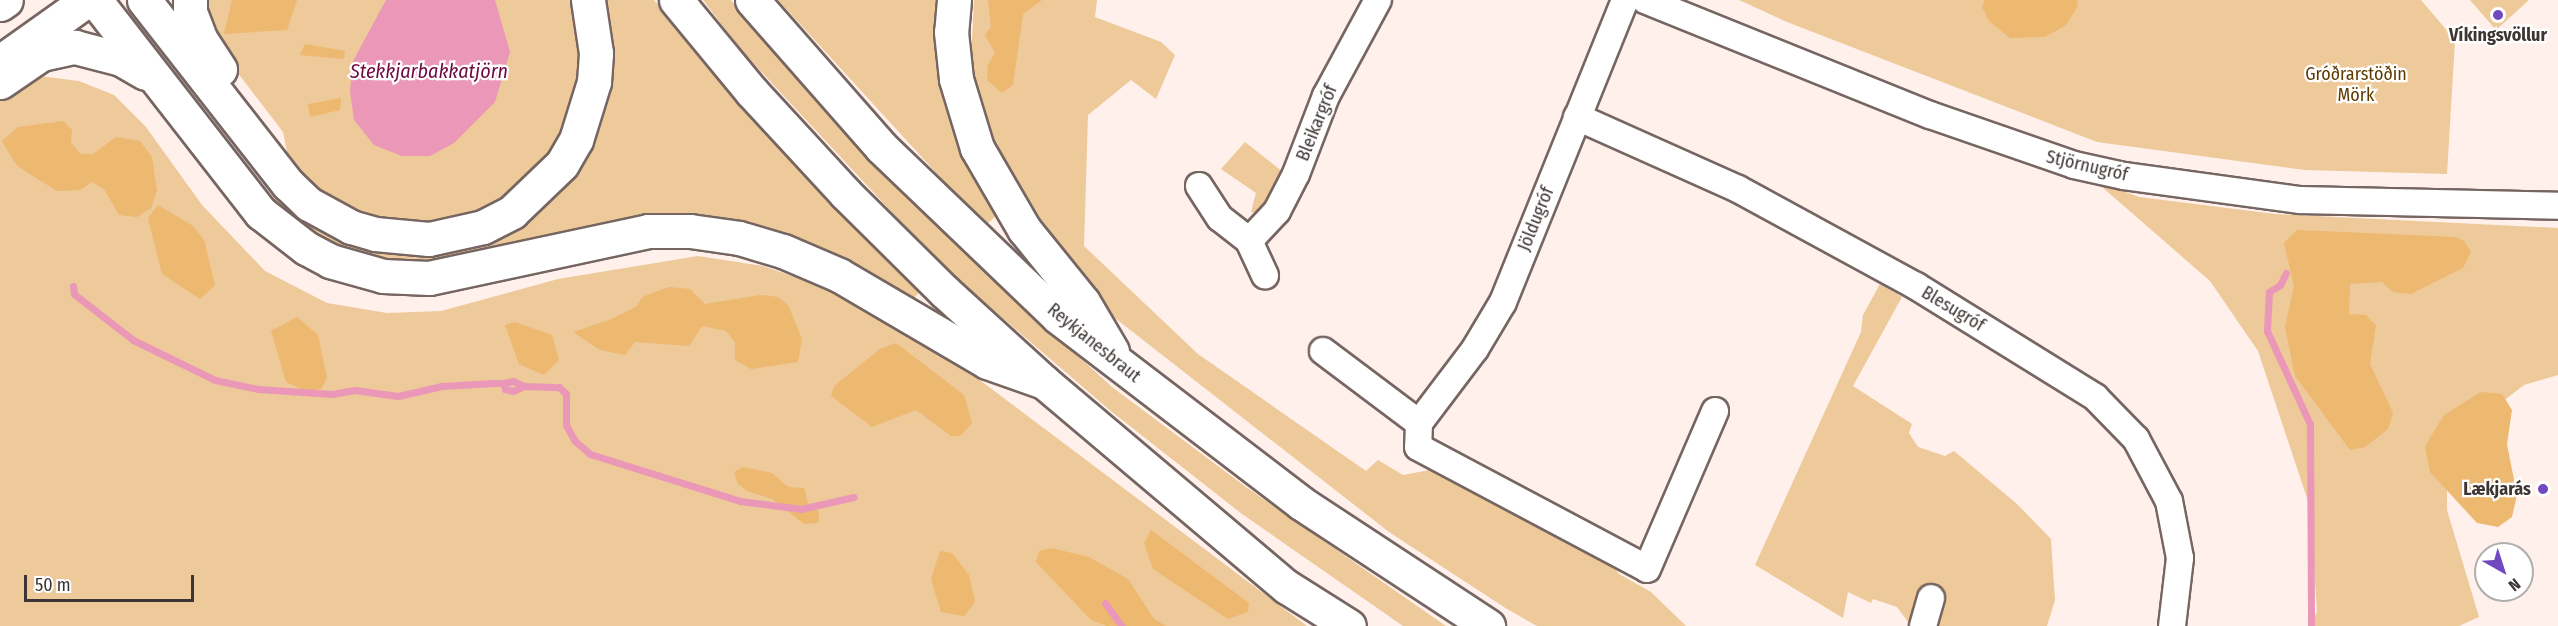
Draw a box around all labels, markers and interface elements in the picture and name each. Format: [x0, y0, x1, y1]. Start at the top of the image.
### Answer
marker: Víkingsvöllur [2491, 8, 2505, 22]
place label: Víkingsvöllur [2449, 24, 2547, 46]
water label: Stekkjarbakkatjörn [350, 59, 508, 83]
park label: Gróðrarstöðin Mörk [2305, 64, 2407, 106]
street label: Bleikargróf [1292, 82, 1342, 164]
street label: Stjörnugróf [2044, 146, 2130, 186]
street label: Jöldugróf [1513, 184, 1559, 254]
street label: Blesugróf [1918, 282, 1988, 336]
street label: Reykjanesbraut [1043, 299, 1145, 387]
place label: Lækjarás [2463, 478, 2531, 500]
marker: Lækjarás [2536, 482, 2550, 496]
north arrow [2474, 542, 2534, 602]
scale bar [27, 563, 196, 601]
text: 50 m [35, 574, 71, 596]
text: N [2505, 574, 2524, 595]

